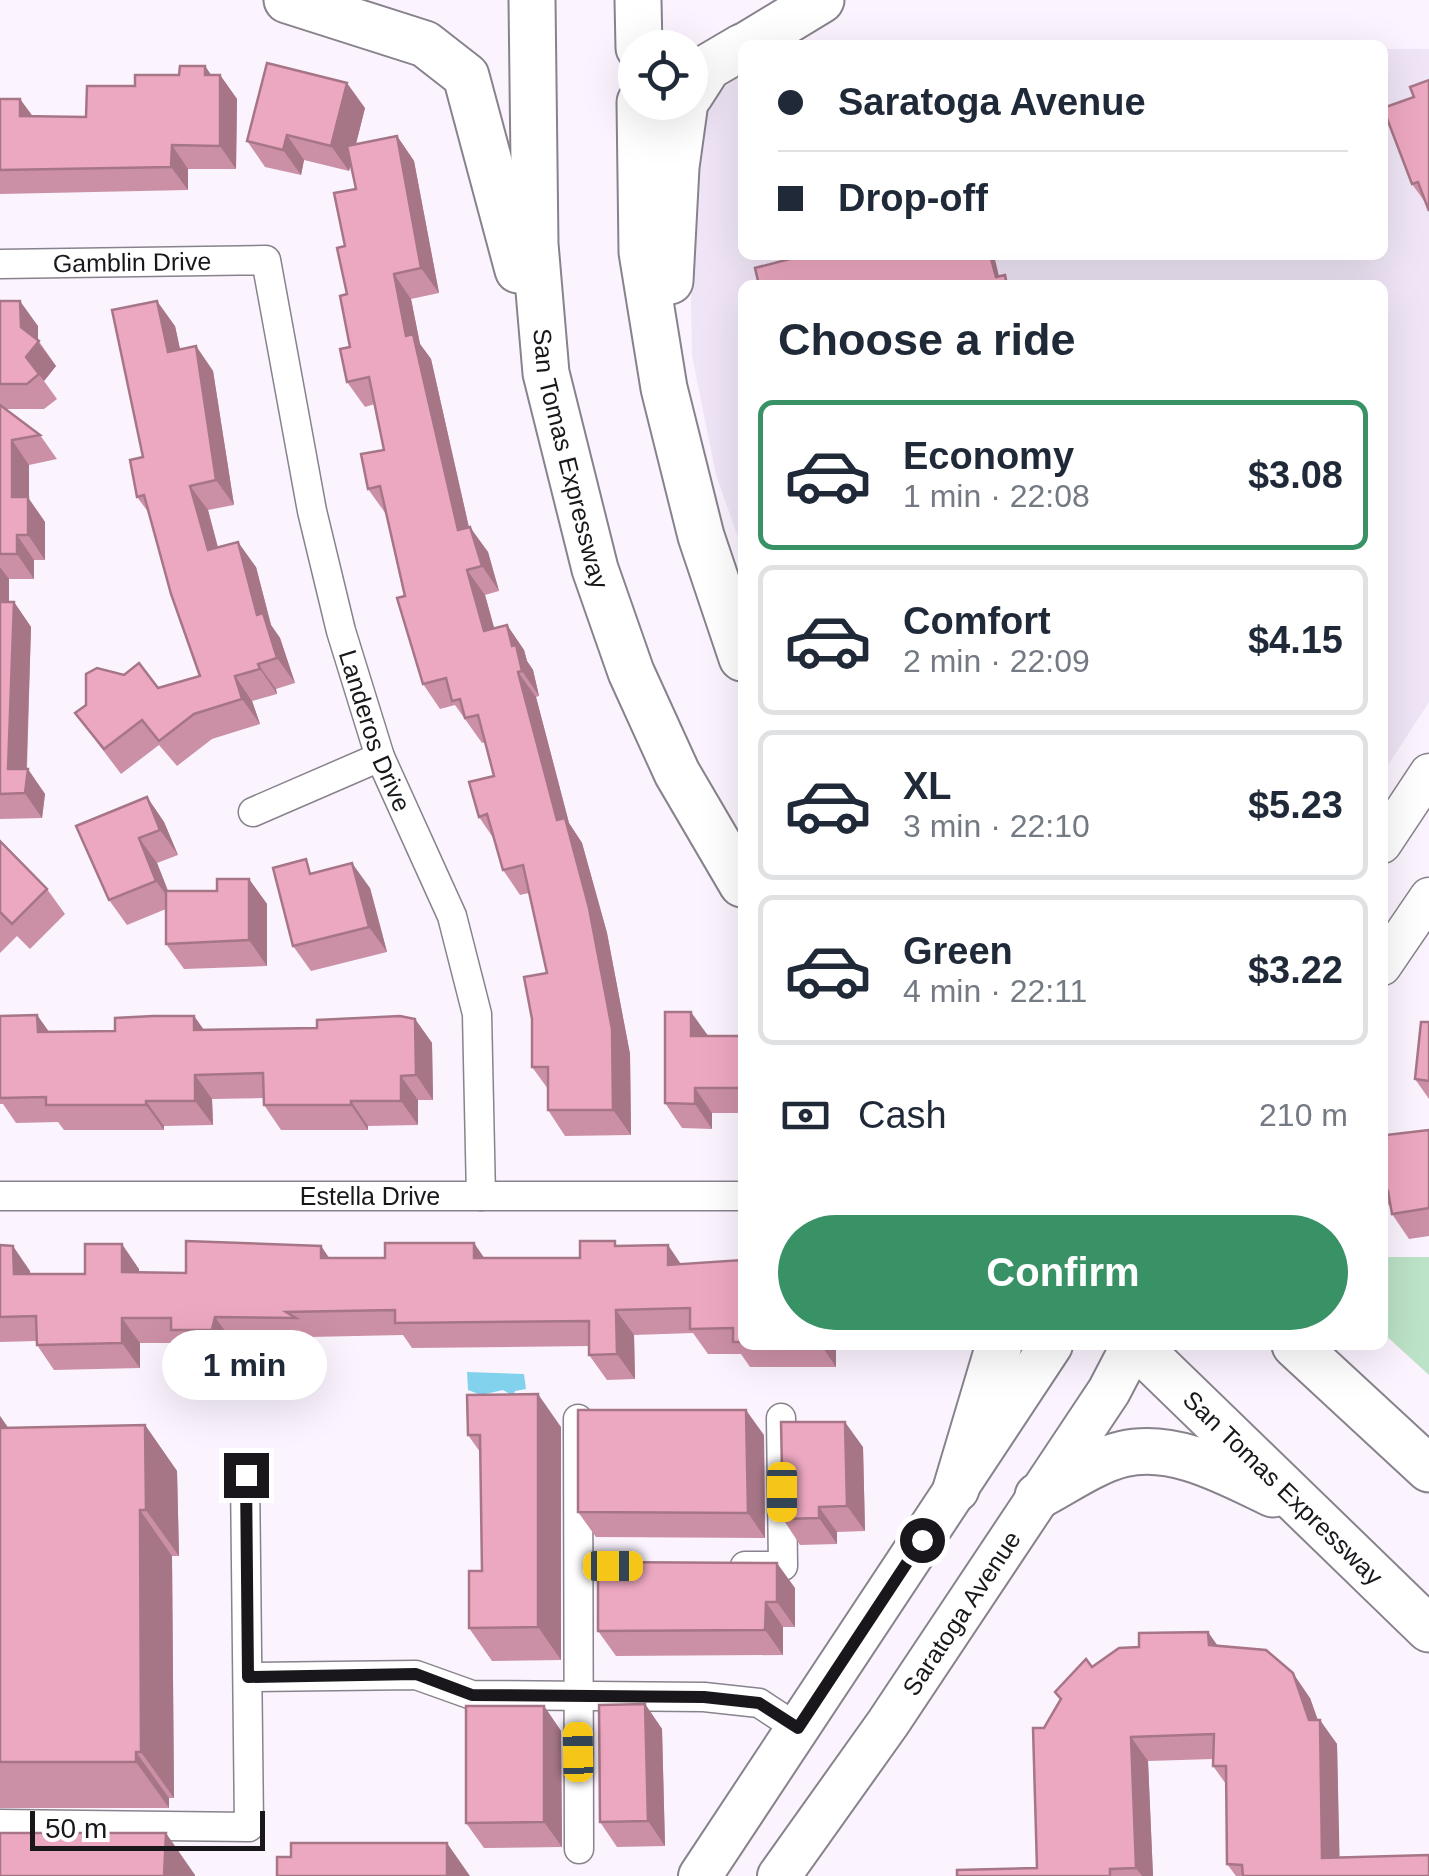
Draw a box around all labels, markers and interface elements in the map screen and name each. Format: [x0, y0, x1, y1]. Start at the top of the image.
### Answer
map controls [618, 30, 708, 120]
button: locate [618, 30, 708, 120]
text: Saratoga Avenue [838, 81, 1146, 123]
text: Drop-off [838, 177, 988, 219]
street label: Gamblin Drive [53, 247, 211, 277]
text: Choose a ride [778, 314, 1076, 365]
street label: San Tomas Expressway [528, 327, 615, 593]
icon: car [783, 430, 873, 520]
text: Economy [903, 435, 1074, 477]
text: $3.08 [1248, 454, 1343, 496]
text: 1 min · 22:08 [903, 478, 1090, 514]
icon: car [783, 595, 873, 685]
text: Comfort [903, 600, 1051, 642]
text: $4.15 [1248, 619, 1343, 661]
text: 2 min · 22:09 [903, 643, 1090, 679]
street label: Landeros Drive [334, 646, 417, 816]
icon: car [783, 760, 873, 850]
text: XL [903, 765, 952, 807]
text: $5.23 [1248, 784, 1343, 826]
text: 3 min · 22:10 [903, 808, 1090, 844]
icon: car [783, 925, 873, 1015]
text: Green [903, 930, 1013, 972]
text: $3.22 [1248, 949, 1343, 991]
text: 4 min · 22:11 [903, 973, 1087, 1009]
icon: cash [778, 1088, 833, 1143]
text: Cash [858, 1094, 947, 1136]
text: 210 m [1259, 1097, 1348, 1133]
street label: Estella Drive [300, 1182, 440, 1210]
button: Confirm [778, 1215, 1348, 1330]
callout: 1 min [164, 1330, 328, 1400]
text: 1 min [203, 1347, 286, 1383]
street label: San Tomas Expressway [1178, 1385, 1389, 1591]
route end [224, 1453, 269, 1498]
car [767, 1462, 797, 1522]
route start [900, 1518, 945, 1563]
street label: Saratoga Avenue [897, 1526, 1026, 1700]
car [583, 1551, 643, 1581]
car [562, 1722, 594, 1782]
scale bar [30, 1806, 265, 1850]
text: 50 m [45, 1813, 107, 1844]

